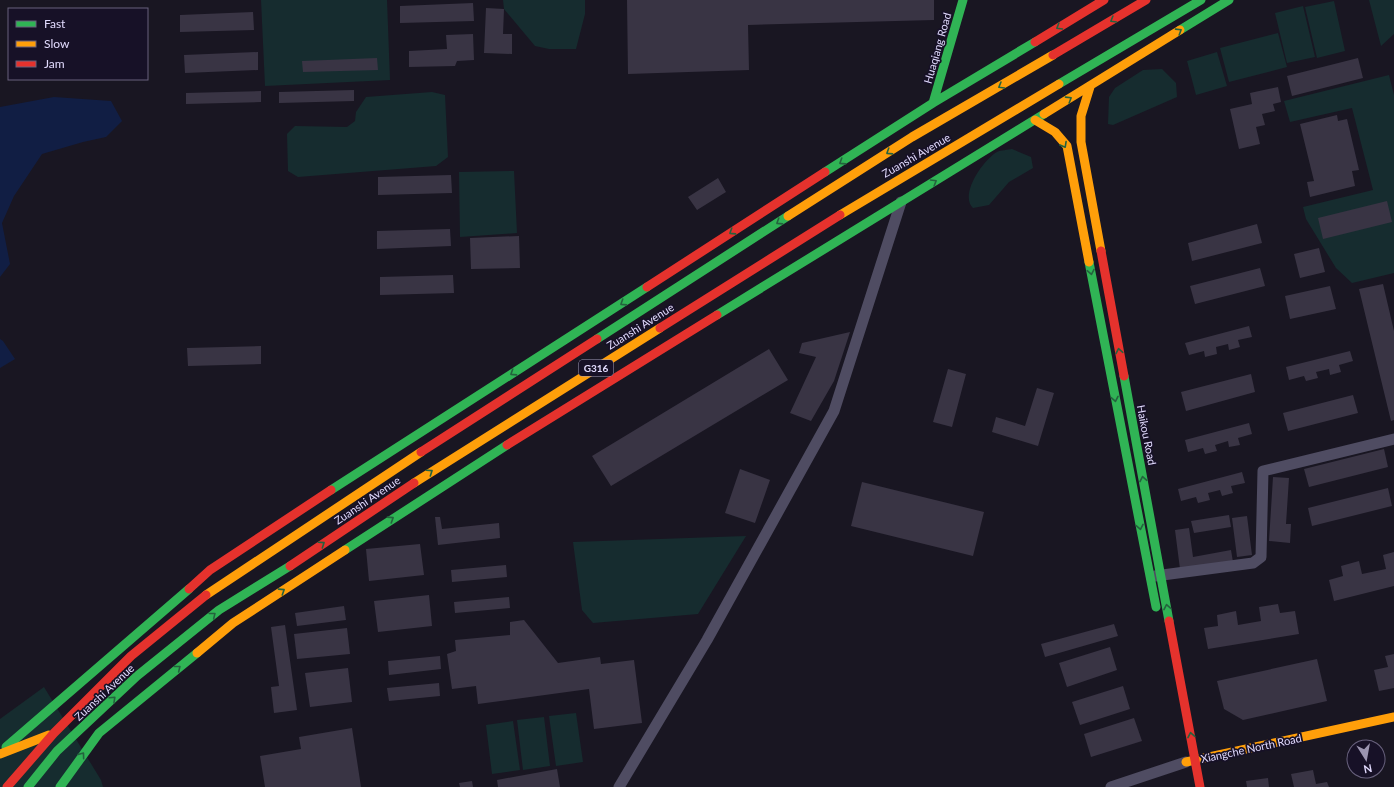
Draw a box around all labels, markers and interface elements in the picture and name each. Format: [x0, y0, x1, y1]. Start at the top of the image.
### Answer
legend [8, 8, 148, 80]
street label: Huaqiang Road [921, 11, 953, 85]
text: Fast [44, 16, 66, 31]
one-way arrow [1110, 16, 1117, 23]
one-way arrow [1056, 23, 1063, 30]
one-way arrow [1175, 28, 1182, 35]
text: Slow [44, 36, 70, 51]
text: Jam [44, 56, 65, 71]
one-way arrow [998, 82, 1005, 89]
one-way arrow [1065, 97, 1072, 104]
street label: Zuanshi Avenue [880, 130, 953, 180]
one-way arrow [1060, 141, 1067, 148]
one-way arrow [886, 148, 893, 155]
one-way arrow [839, 157, 846, 165]
one-way arrow [930, 179, 937, 187]
one-way arrow [776, 218, 783, 225]
one-way arrow [729, 228, 736, 235]
one-way arrow [1086, 268, 1095, 275]
one-way arrow [620, 298, 627, 305]
street label: Zuanshi Avenue [604, 300, 676, 352]
one-way arrow [1116, 348, 1124, 355]
road number: G316 [579, 360, 613, 376]
one-way arrow [511, 368, 518, 375]
one-way arrow [1111, 396, 1119, 402]
street label: Haikou Road [1135, 404, 1159, 466]
one-way arrow [426, 469, 433, 477]
street label: Zuanshi Avenue [332, 473, 403, 527]
one-way arrow [1139, 476, 1148, 482]
one-way arrow [386, 517, 393, 524]
one-way arrow [1135, 524, 1144, 530]
one-way arrow [318, 541, 325, 549]
one-way arrow [278, 588, 285, 595]
one-way arrow [1163, 604, 1172, 610]
one-way arrow [208, 613, 215, 620]
street label: Zuanshi Avenue [72, 661, 137, 723]
one-way arrow [173, 666, 180, 673]
one-way arrow [108, 696, 116, 703]
street label: Xiangche North Road [1199, 731, 1303, 765]
one-way arrow [1187, 732, 1195, 738]
north arrow [1346, 739, 1386, 779]
one-way arrow [77, 753, 84, 760]
text: N [1363, 762, 1373, 776]

